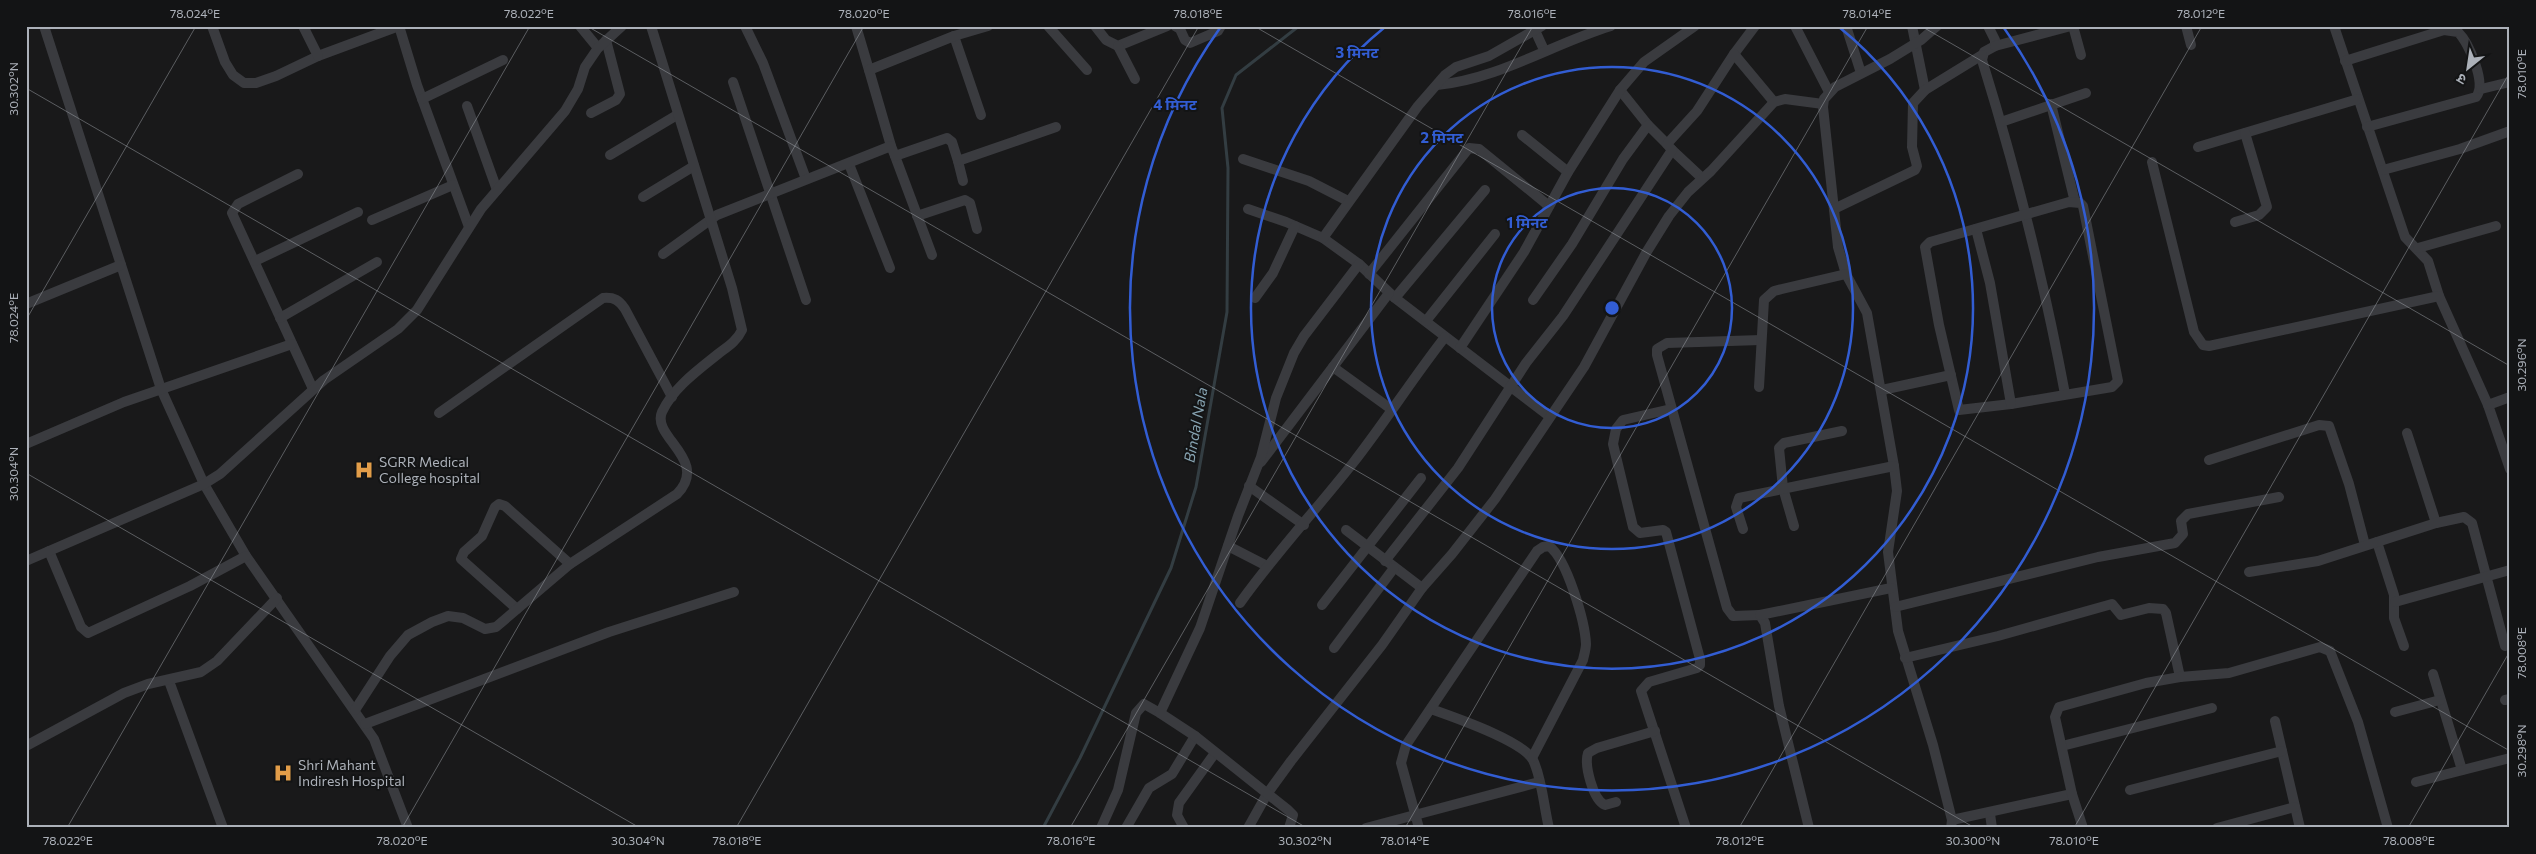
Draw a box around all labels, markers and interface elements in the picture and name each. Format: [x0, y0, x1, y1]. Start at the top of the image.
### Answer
text: 78.024°E [170, 6, 220, 20]
text: 78.022°E [504, 6, 554, 20]
text: 78.020°E [839, 6, 890, 20]
text: 78.018°E [1174, 6, 1223, 20]
text: 78.016°E [1508, 6, 1557, 20]
text: 78.014°E [1843, 6, 1891, 20]
text: 78.012°E [2177, 6, 2225, 20]
north arrow [2444, 42, 2494, 92]
text: 3 मिनट [1335, 43, 1379, 61]
text: 78.010°E [2514, 49, 2528, 99]
text: 30.302°N [6, 62, 20, 116]
text: उ [2453, 70, 2469, 89]
text: 4 मिनट [1153, 95, 1198, 113]
text: 2 मिनट [1421, 128, 1464, 146]
text: 1 मिनट [1506, 213, 1548, 231]
text: 78.024°E [6, 293, 20, 343]
centre of rings [1603, 299, 1621, 317]
text: 30.296°N [2514, 338, 2528, 392]
water label: Bindal Nala [1180, 386, 1211, 464]
text: 30.304°N [6, 447, 20, 501]
place label: SGRR Medical College hospital [379, 453, 480, 486]
hospital icon: SGRR Medical College hospital [353, 459, 375, 481]
text: 78.008°E [2514, 627, 2528, 679]
text: 30.298°N [2514, 724, 2528, 778]
place label: Shri Mahant Indiresh Hospital [298, 756, 405, 789]
hospital icon: Shri Mahant Indiresh Hospital [272, 762, 294, 784]
text: 78.022°E [43, 833, 93, 847]
text: 78.020°E [377, 833, 428, 847]
text: 30.304°N [611, 833, 665, 847]
text: 78.018°E [713, 833, 762, 847]
text: 78.016°E [1047, 833, 1096, 847]
text: 30.302°N [1278, 833, 1332, 847]
text: 78.014°E [1381, 833, 1429, 847]
text: 78.012°E [1716, 833, 1764, 847]
text: 30.300°N [1946, 833, 2000, 847]
text: 78.010°E [2049, 833, 2099, 847]
text: 78.008°E [2383, 833, 2435, 847]

